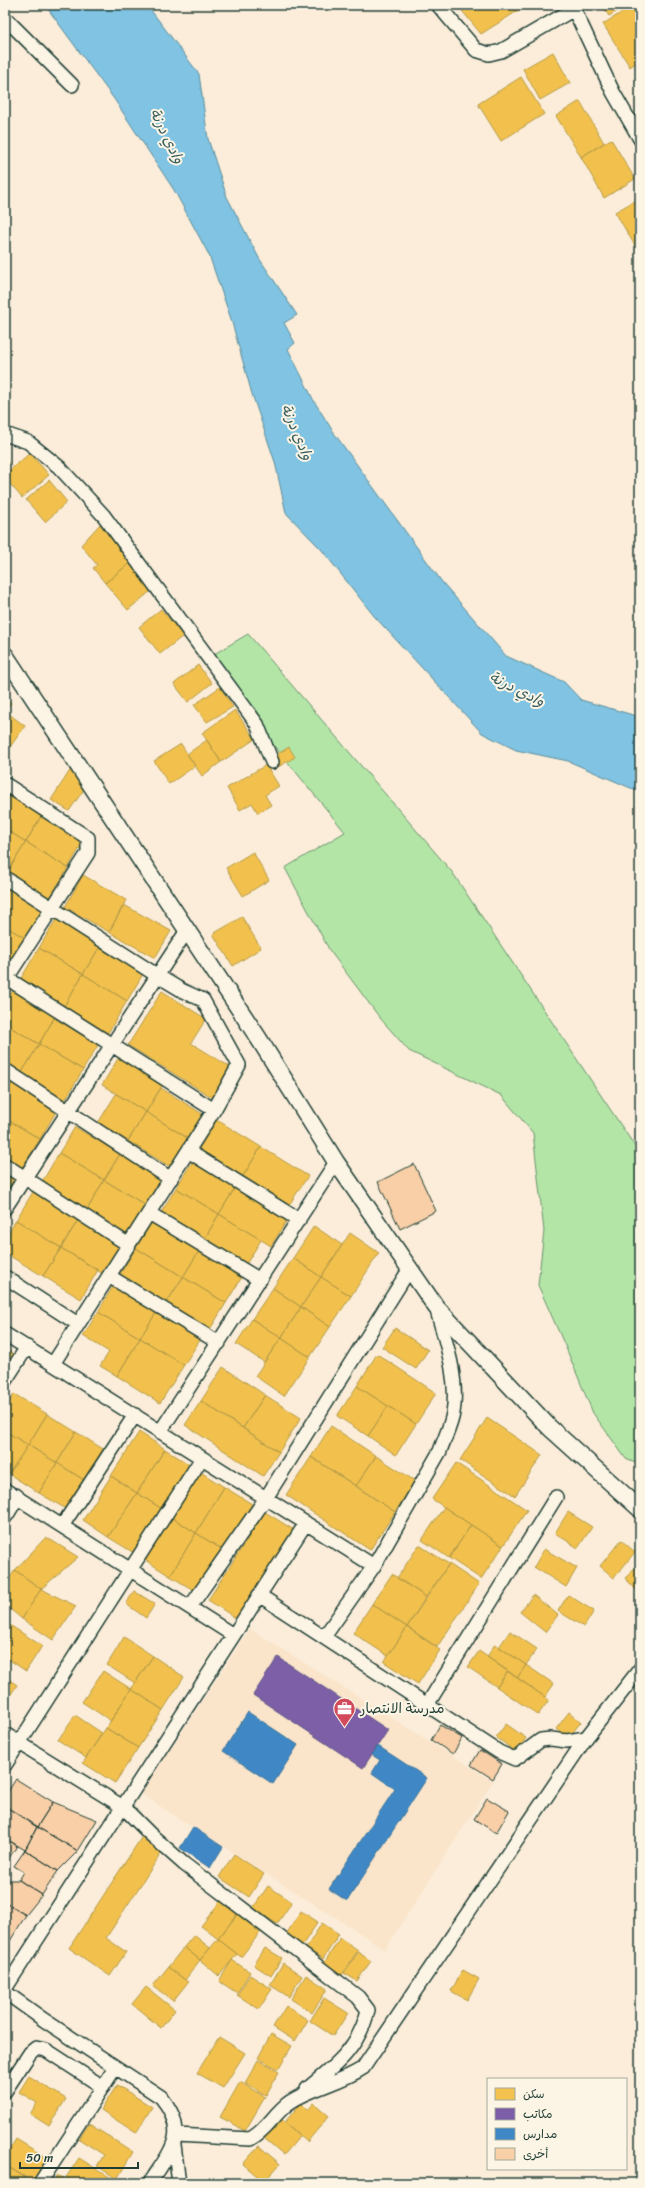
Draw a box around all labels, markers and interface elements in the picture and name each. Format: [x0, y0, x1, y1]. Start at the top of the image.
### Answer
water label: وادي درنة [142, 104, 192, 168]
water label: وادي درنة [273, 400, 321, 464]
water label: وادي درنة [485, 664, 549, 714]
office icon: مدرسة الانتصار [332, 1695, 358, 1728]
place label: مدرسة الانتصار [359, 1696, 444, 1721]
legend [487, 2078, 627, 2170]
text: سكن [523, 2083, 545, 2105]
text: مكاتب [523, 2103, 552, 2125]
text: مدارس [523, 2123, 557, 2145]
text: أخرى [523, 2143, 548, 2165]
scale bar [20, 2144, 138, 2170]
text: 50 m [26, 2147, 53, 2169]

